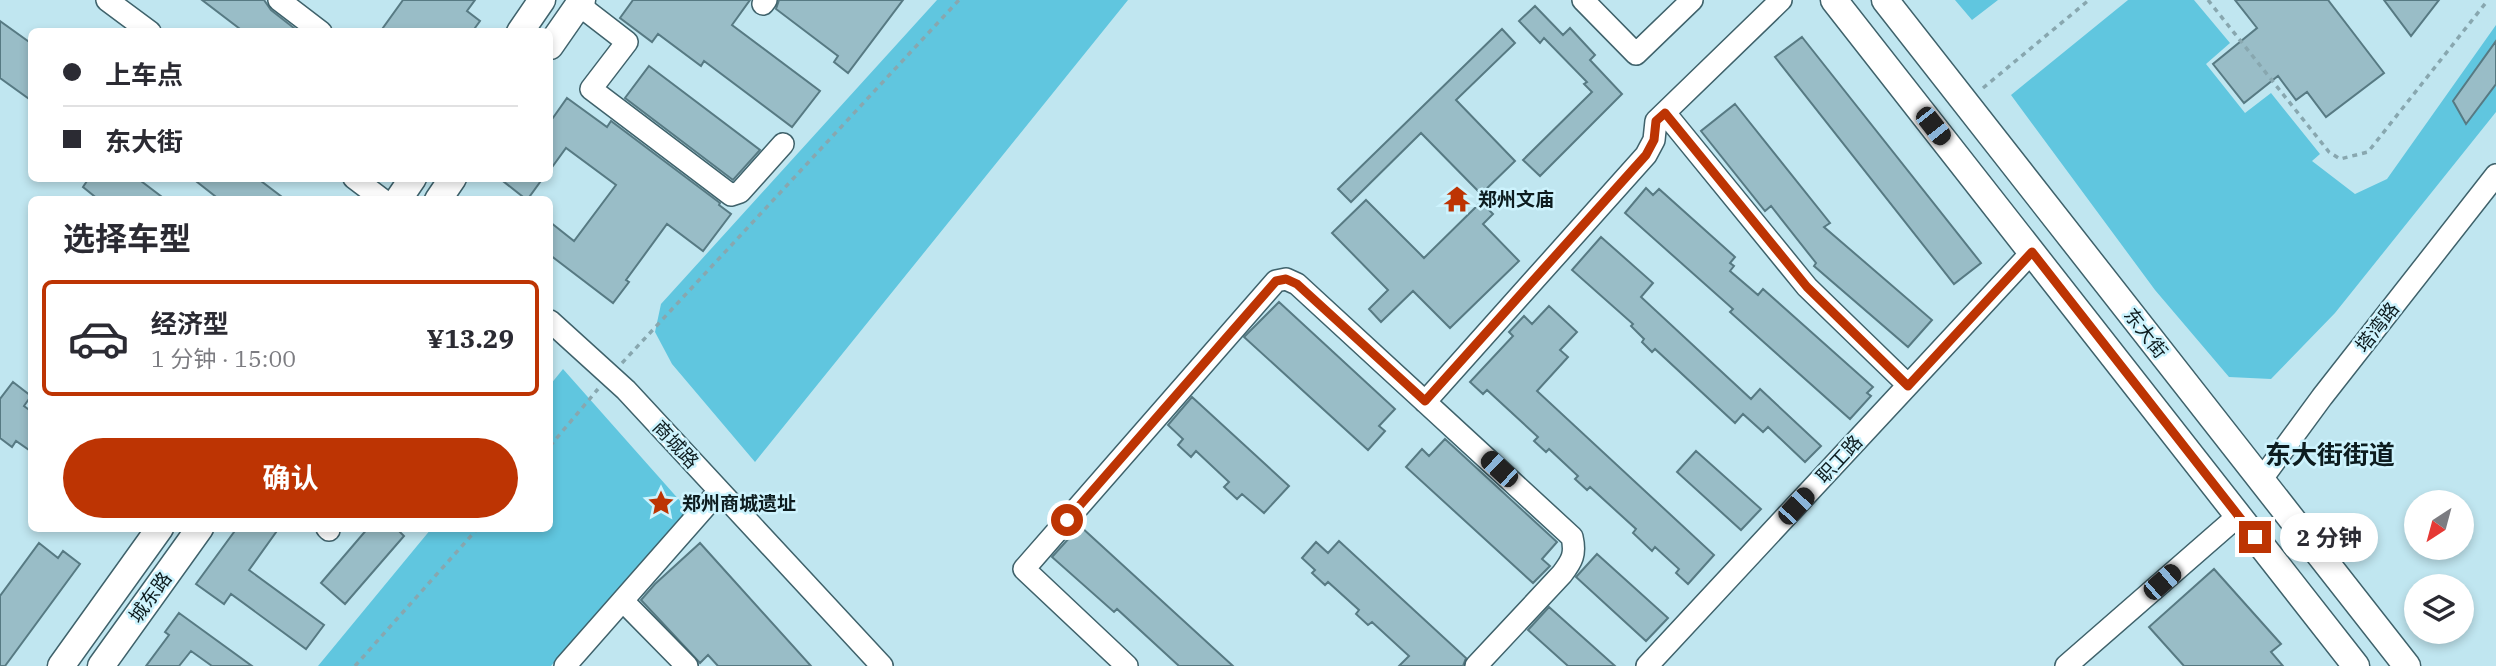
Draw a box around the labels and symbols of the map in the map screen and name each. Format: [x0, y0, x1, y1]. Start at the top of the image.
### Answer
car [1912, 103, 1955, 149]
temple icon: 郑州文庙 [1442, 184, 1472, 214]
place label: 郑州文庙 [1478, 187, 1554, 211]
street label: 塔湾路 [2350, 297, 2404, 357]
street label: 东大街 [2119, 303, 2173, 363]
street label: 商城路 [648, 415, 704, 473]
street label: 职工路 [1811, 430, 1867, 488]
district label: 东大街街道 [2265, 437, 2395, 471]
car [1477, 447, 1522, 491]
car [1774, 483, 1819, 529]
place icon: 郑州商城遗址 [646, 488, 676, 518]
north arrow [2404, 490, 2474, 560]
place label: 郑州商城遗址 [682, 491, 796, 515]
route start [1051, 504, 1083, 536]
callout: 2 分钟 [2280, 512, 2378, 562]
route end [2239, 521, 2271, 553]
car [2140, 560, 2185, 604]
street label: 城东路 [124, 567, 176, 627]

